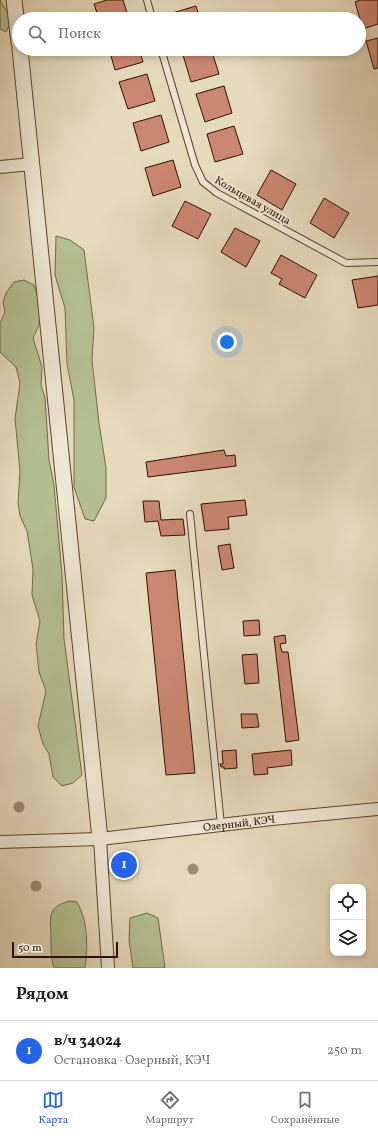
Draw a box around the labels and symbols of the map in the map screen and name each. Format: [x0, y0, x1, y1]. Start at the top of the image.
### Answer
street label: Кольцевая улица [211, 173, 293, 229]
your location [217, 332, 237, 352]
street label: Озерный, КЭЧ [202, 813, 276, 836]
pin: 1 [111, 850, 137, 880]
scale bar [12, 940, 118, 959]

